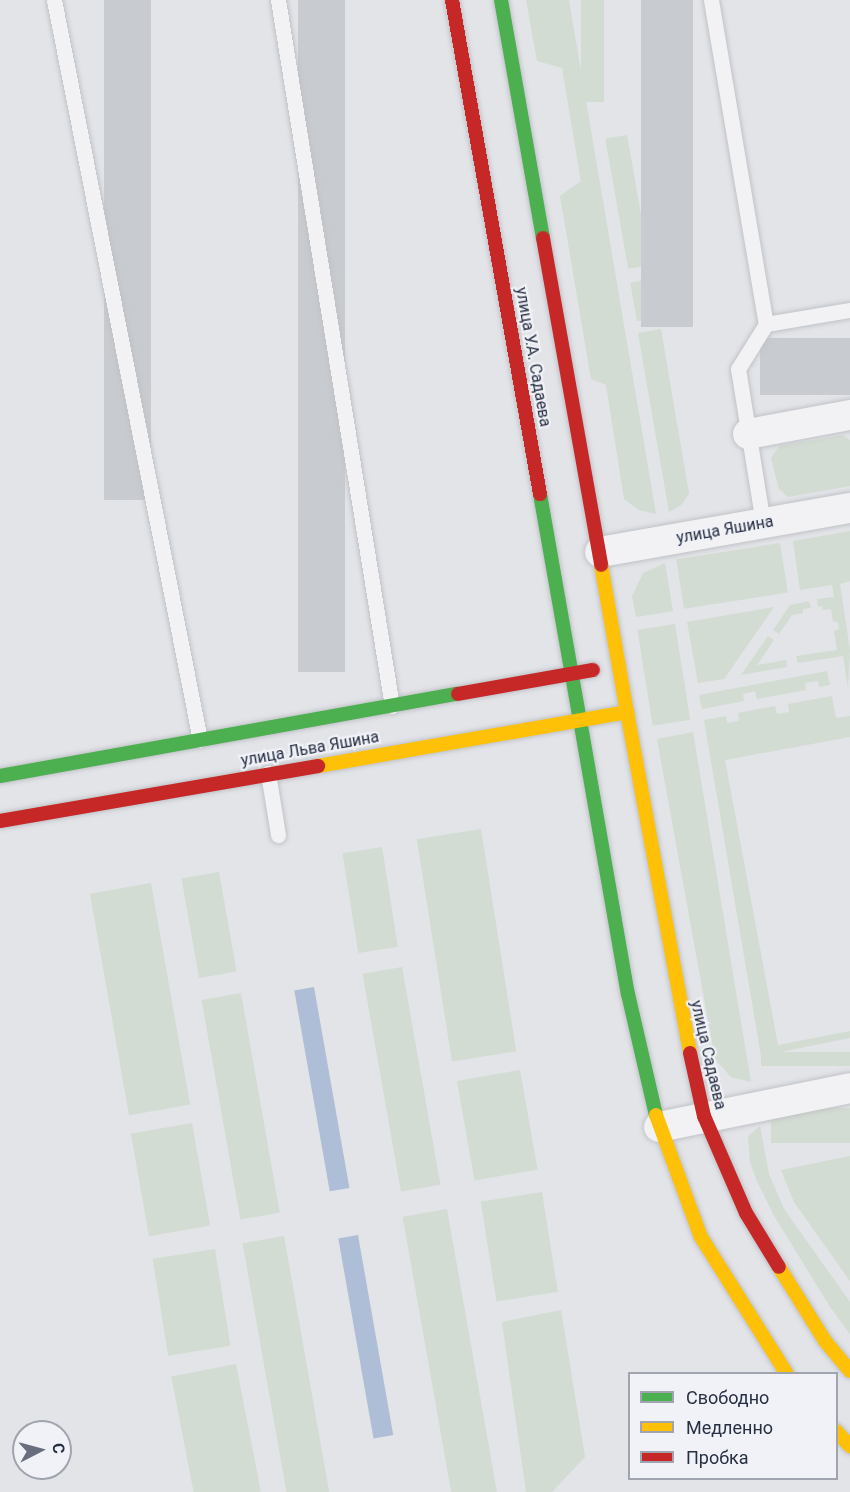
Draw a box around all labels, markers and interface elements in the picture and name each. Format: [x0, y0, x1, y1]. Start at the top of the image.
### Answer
street label: улица У.А. Садаева [511, 286, 555, 428]
street label: улица Яшина [675, 512, 775, 548]
street label: улица Льва Яшина [239, 727, 381, 771]
street label: улица Садаева [686, 998, 730, 1112]
legend [628, 1372, 838, 1480]
text: Свободно [686, 1387, 769, 1408]
text: Медленно [686, 1417, 773, 1438]
north arrow [12, 1420, 72, 1480]
text: С [48, 1442, 68, 1454]
text: Пробка [686, 1447, 749, 1468]

